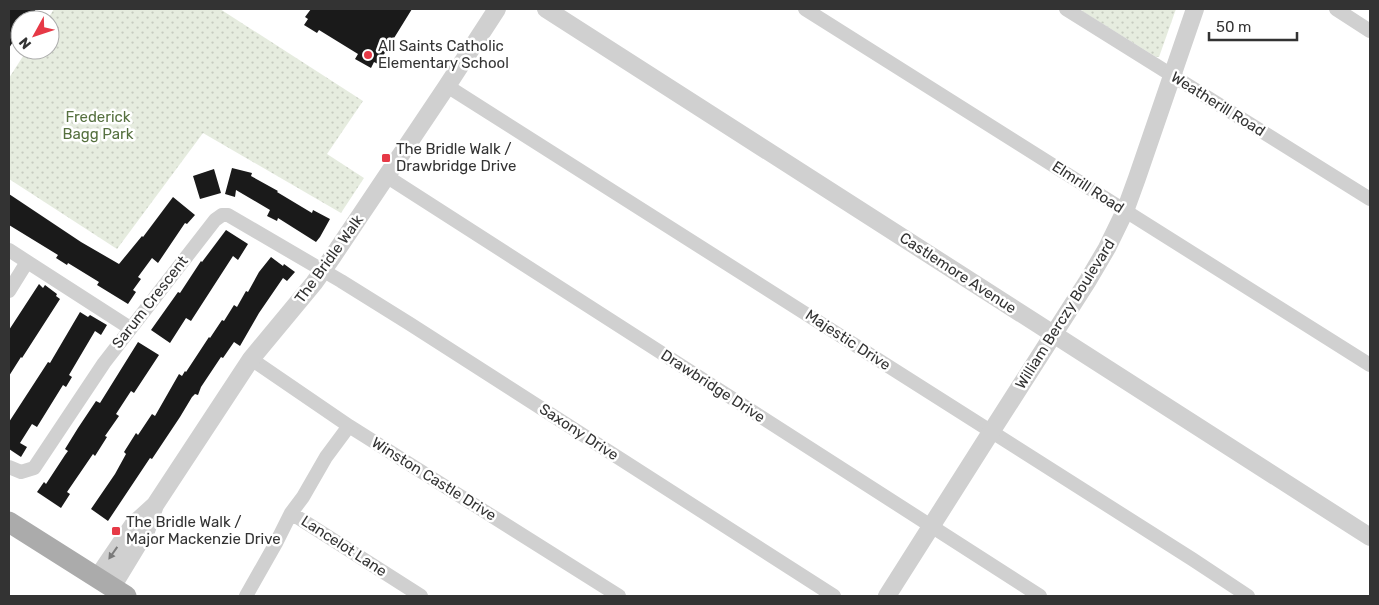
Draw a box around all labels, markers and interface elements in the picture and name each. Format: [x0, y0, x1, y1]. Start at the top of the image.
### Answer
north arrow [10, 10, 60, 60]
scale bar [1209, 10, 1296, 42]
text: 50 m [1216, 18, 1251, 36]
text: N [16, 34, 35, 52]
place label: All Saints Catholic Elementary School [378, 37, 509, 72]
marker: All Saints Catholic Elementary School [362, 49, 374, 61]
street label: Weatherill Road [1168, 68, 1268, 140]
park label: Frederick Bagg Park [62, 108, 134, 143]
place label: The Bridle Walk / Drawbridge Drive [396, 140, 517, 175]
marker: The Bridle Walk / Drawbridge Drive [380, 152, 392, 164]
street label: Elmrill Road [1049, 157, 1127, 217]
street label: The Bridle Walk [291, 211, 367, 307]
street label: Castlemore Avenue [896, 229, 1020, 317]
street label: William Berczy Boulevard [1011, 236, 1119, 392]
street label: Sarum Crescent [108, 252, 192, 352]
street label: Majestic Drive [802, 306, 894, 374]
street label: Drawbridge Drive [658, 346, 768, 426]
street label: Saxony Drive [536, 400, 622, 464]
street label: Winston Castle Drive [369, 433, 499, 525]
street label: Lancelot Lane [298, 512, 390, 580]
place label: The Bridle Walk / Major Mackenzie Drive [126, 513, 281, 548]
marker: The Bridle Walk / Major Mackenzie Drive [110, 525, 122, 537]
one-way arrow [108, 547, 118, 560]

